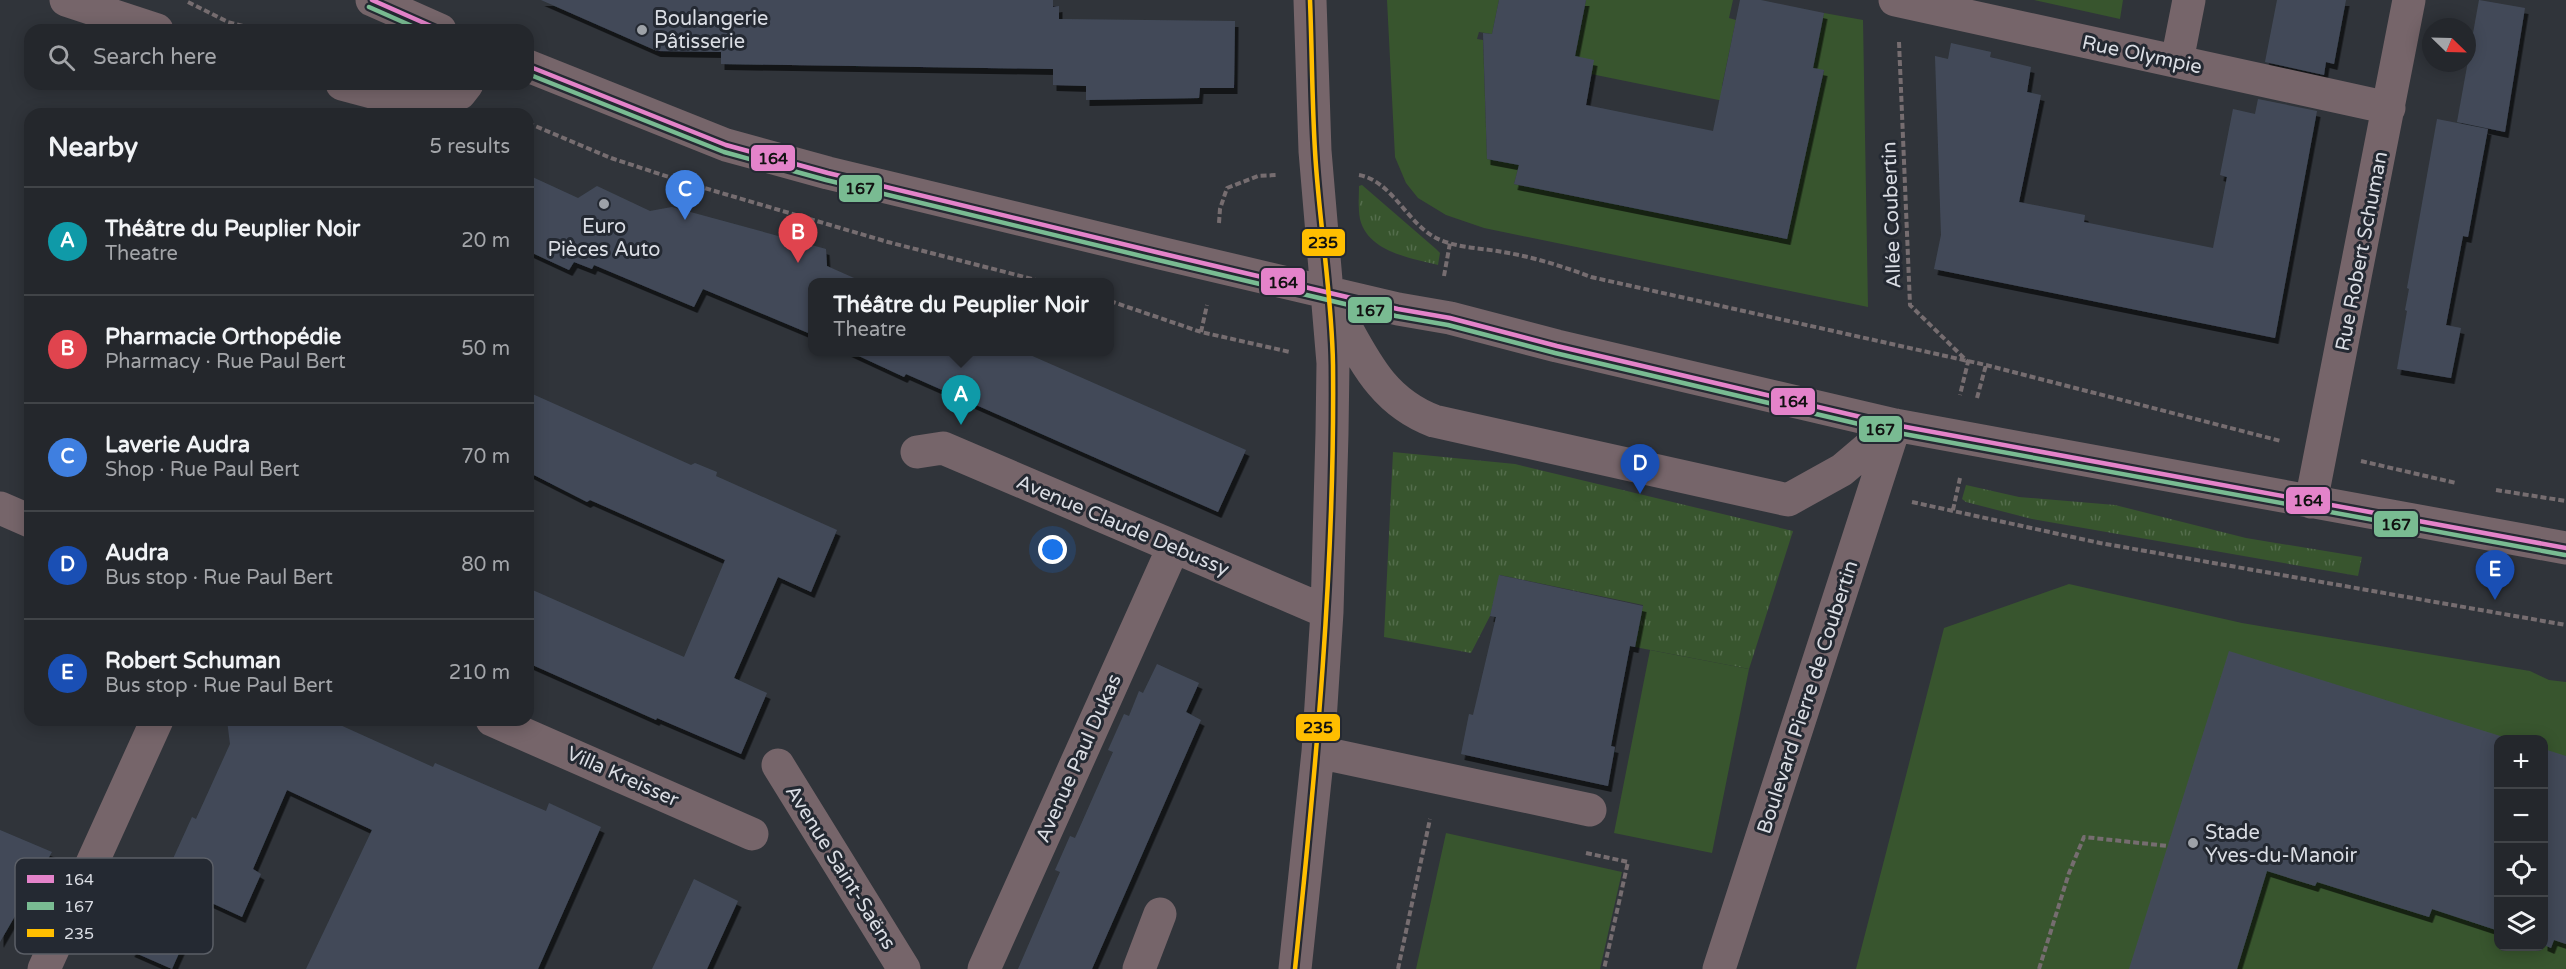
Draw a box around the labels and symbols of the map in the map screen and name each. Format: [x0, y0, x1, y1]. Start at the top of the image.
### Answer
place label: Boulangerie Pâtisserie [654, 7, 768, 54]
north arrow [2422, 18, 2476, 72]
marker: Boulangerie Pâtisserie [635, 23, 649, 37]
street label: Rue Olympie [2080, 31, 2204, 79]
street label: Allée Coubertin [1877, 141, 1907, 289]
line badge: 164 [750, 144, 796, 172]
text: 164 [758, 149, 788, 169]
street label: Rue Robert Schuman [2331, 149, 2393, 353]
pin: C [666, 170, 704, 220]
line badge: 167 [838, 174, 883, 203]
text: 167 [845, 179, 875, 199]
marker: Euro Pièces Auto [597, 197, 611, 211]
pin: B [778, 214, 818, 263]
place label: Euro Pièces Auto [548, 215, 660, 262]
line badge: 235 [1301, 228, 1346, 257]
text: 235 [1308, 233, 1338, 253]
line badge: 164 [1260, 267, 1306, 296]
text: 164 [1268, 273, 1298, 293]
line badge: 167 [1347, 296, 1393, 324]
text: 167 [1355, 301, 1385, 321]
pin: A [942, 376, 980, 425]
line badge: 164 [1770, 387, 1816, 416]
text: 164 [1778, 392, 1808, 412]
line badge: 167 [1858, 415, 1903, 443]
text: 167 [1865, 420, 1895, 440]
pin: D [1620, 444, 1660, 494]
street label: Avenue Claude Debussy [1013, 470, 1233, 582]
line badge: 164 [2285, 486, 2331, 515]
text: 164 [2293, 491, 2323, 511]
line badge: 167 [2373, 510, 2419, 538]
text: 167 [2381, 515, 2411, 535]
your location [1038, 535, 1067, 564]
pin: E [2476, 550, 2514, 600]
street label: Boulevard Pierre de Coubertin [1752, 558, 1864, 837]
street label: Avenue Paul Dukas [1031, 670, 1127, 846]
line badge: 235 [1295, 713, 1341, 742]
text: 235 [1303, 718, 1333, 738]
street label: Villa Kreisser [563, 741, 683, 812]
street label: Avenue Saint-Saëns [780, 781, 900, 954]
place label: Stade Yves-du-Manoir [2205, 821, 2357, 868]
marker: Stade Yves-du-Manoir [2186, 836, 2200, 850]
legend [15, 858, 213, 954]
text: 164 [64, 870, 94, 890]
text: 167 [64, 897, 94, 917]
text: 235 [64, 924, 94, 944]

